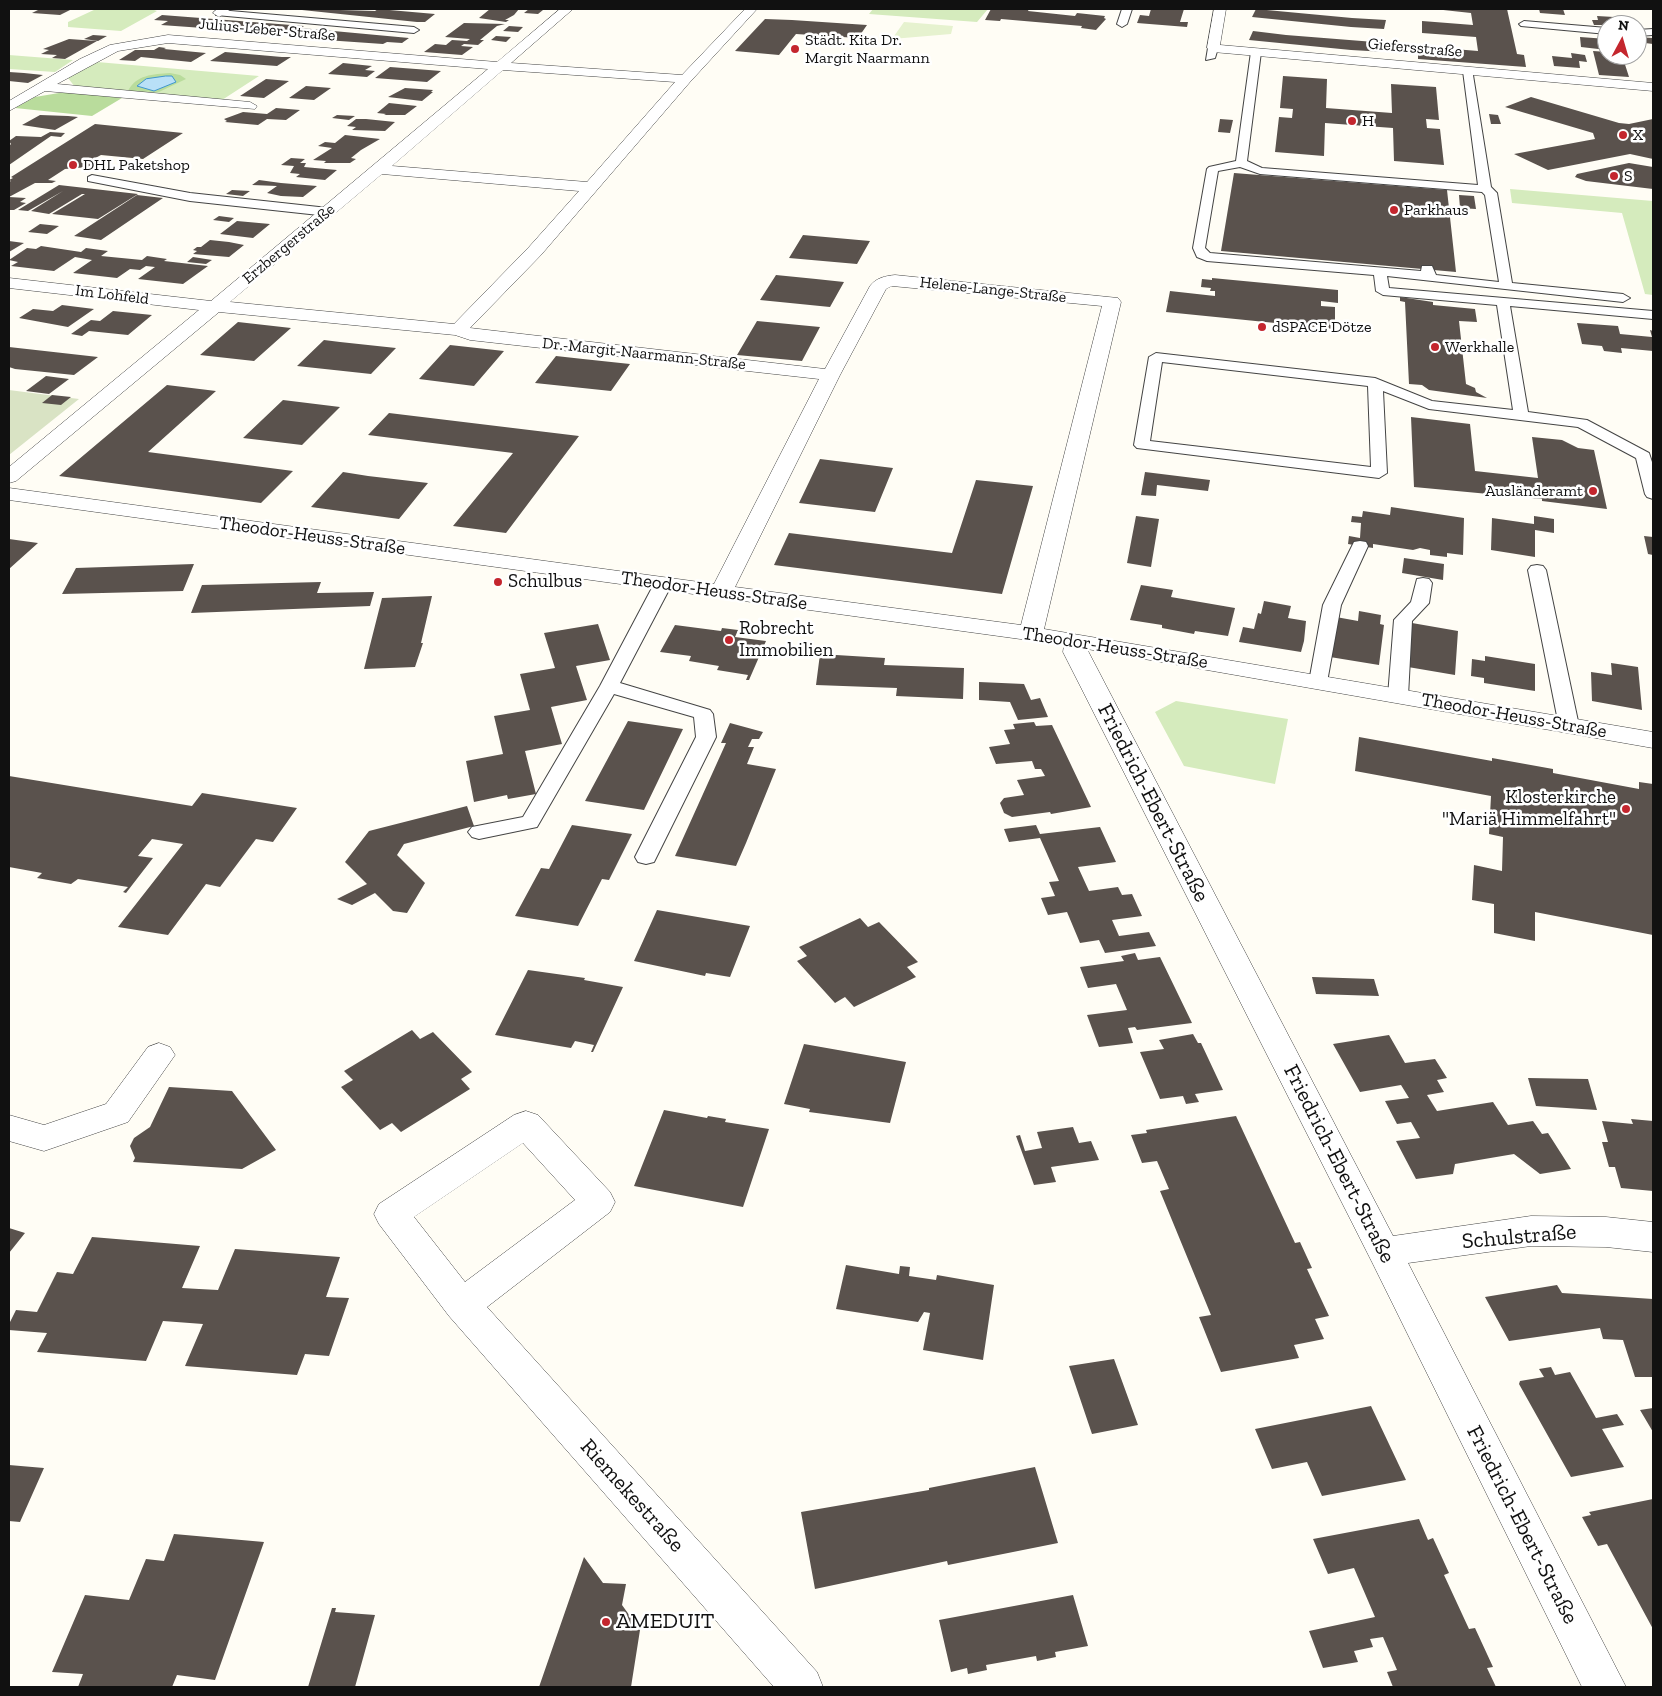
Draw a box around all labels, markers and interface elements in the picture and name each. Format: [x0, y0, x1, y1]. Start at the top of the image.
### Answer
street label: Julius-Leber-Straße [198, 14, 336, 46]
north arrow [1597, 15, 1647, 65]
text: N [1617, 17, 1630, 35]
place label: Städt. Kita Dr. Margit Naarmann [805, 30, 930, 68]
street label: Giefersstraße [1367, 34, 1463, 62]
marker: Städt. Kita Dr. Margit Naarmann [789, 43, 801, 55]
place label: H [1362, 111, 1374, 131]
marker: H [1346, 115, 1358, 127]
place label: X [1633, 125, 1643, 145]
marker: X [1617, 129, 1629, 141]
place label: DHL Paketshop [83, 155, 190, 175]
marker: DHL Paketshop [67, 159, 79, 171]
place label: S [1624, 166, 1633, 186]
marker: S [1608, 170, 1620, 182]
street label: Erzbergerstraße [239, 200, 339, 288]
place label: Parkhaus [1404, 200, 1468, 220]
marker: Parkhaus [1388, 204, 1400, 216]
street label: Helene-Lange-Straße [919, 273, 1067, 307]
street label: Im Lohfeld [74, 281, 150, 309]
place label: dSPACE Dötze [1272, 317, 1371, 337]
marker: dSPACE Dötze [1256, 321, 1268, 333]
street label: Dr.-Margit-Naarmann-Straße [541, 334, 747, 374]
place label: Werkhalle [1445, 337, 1514, 357]
marker: Werkhalle [1429, 341, 1441, 353]
place label: Ausländeramt [1485, 481, 1583, 501]
marker: Ausländeramt [1587, 485, 1599, 497]
street label: Theodor-Heuss-Straße [217, 512, 407, 560]
street label: Theodor-Heuss-Straße [619, 567, 809, 615]
place label: Schulbus [508, 571, 582, 593]
marker: Schulbus [492, 576, 504, 588]
place label: Robrecht Immobilien [739, 618, 833, 662]
street label: Theodor-Heuss-Straße [1020, 622, 1210, 674]
marker: Robrecht Immobilien [723, 634, 735, 646]
street label: Theodor-Heuss-Straße [1420, 688, 1608, 744]
street label: Friedrich-Ebert-Straße [1091, 699, 1215, 907]
place label: Klosterkirche "Mariä Himmelfahrt" [1442, 787, 1616, 831]
marker: Klosterkirche "Mariä Himmelfahrt" [1620, 803, 1632, 815]
street label: Friedrich-Ebert-Straße [1277, 1060, 1401, 1268]
street label: Schulstraße [1461, 1219, 1577, 1255]
street label: Friedrich-Ebert-Straße [1460, 1421, 1584, 1629]
street label: Riemekestraße [574, 1434, 690, 1558]
place label: AMEDUIT [616, 1609, 714, 1635]
marker: AMEDUIT [600, 1616, 612, 1628]

